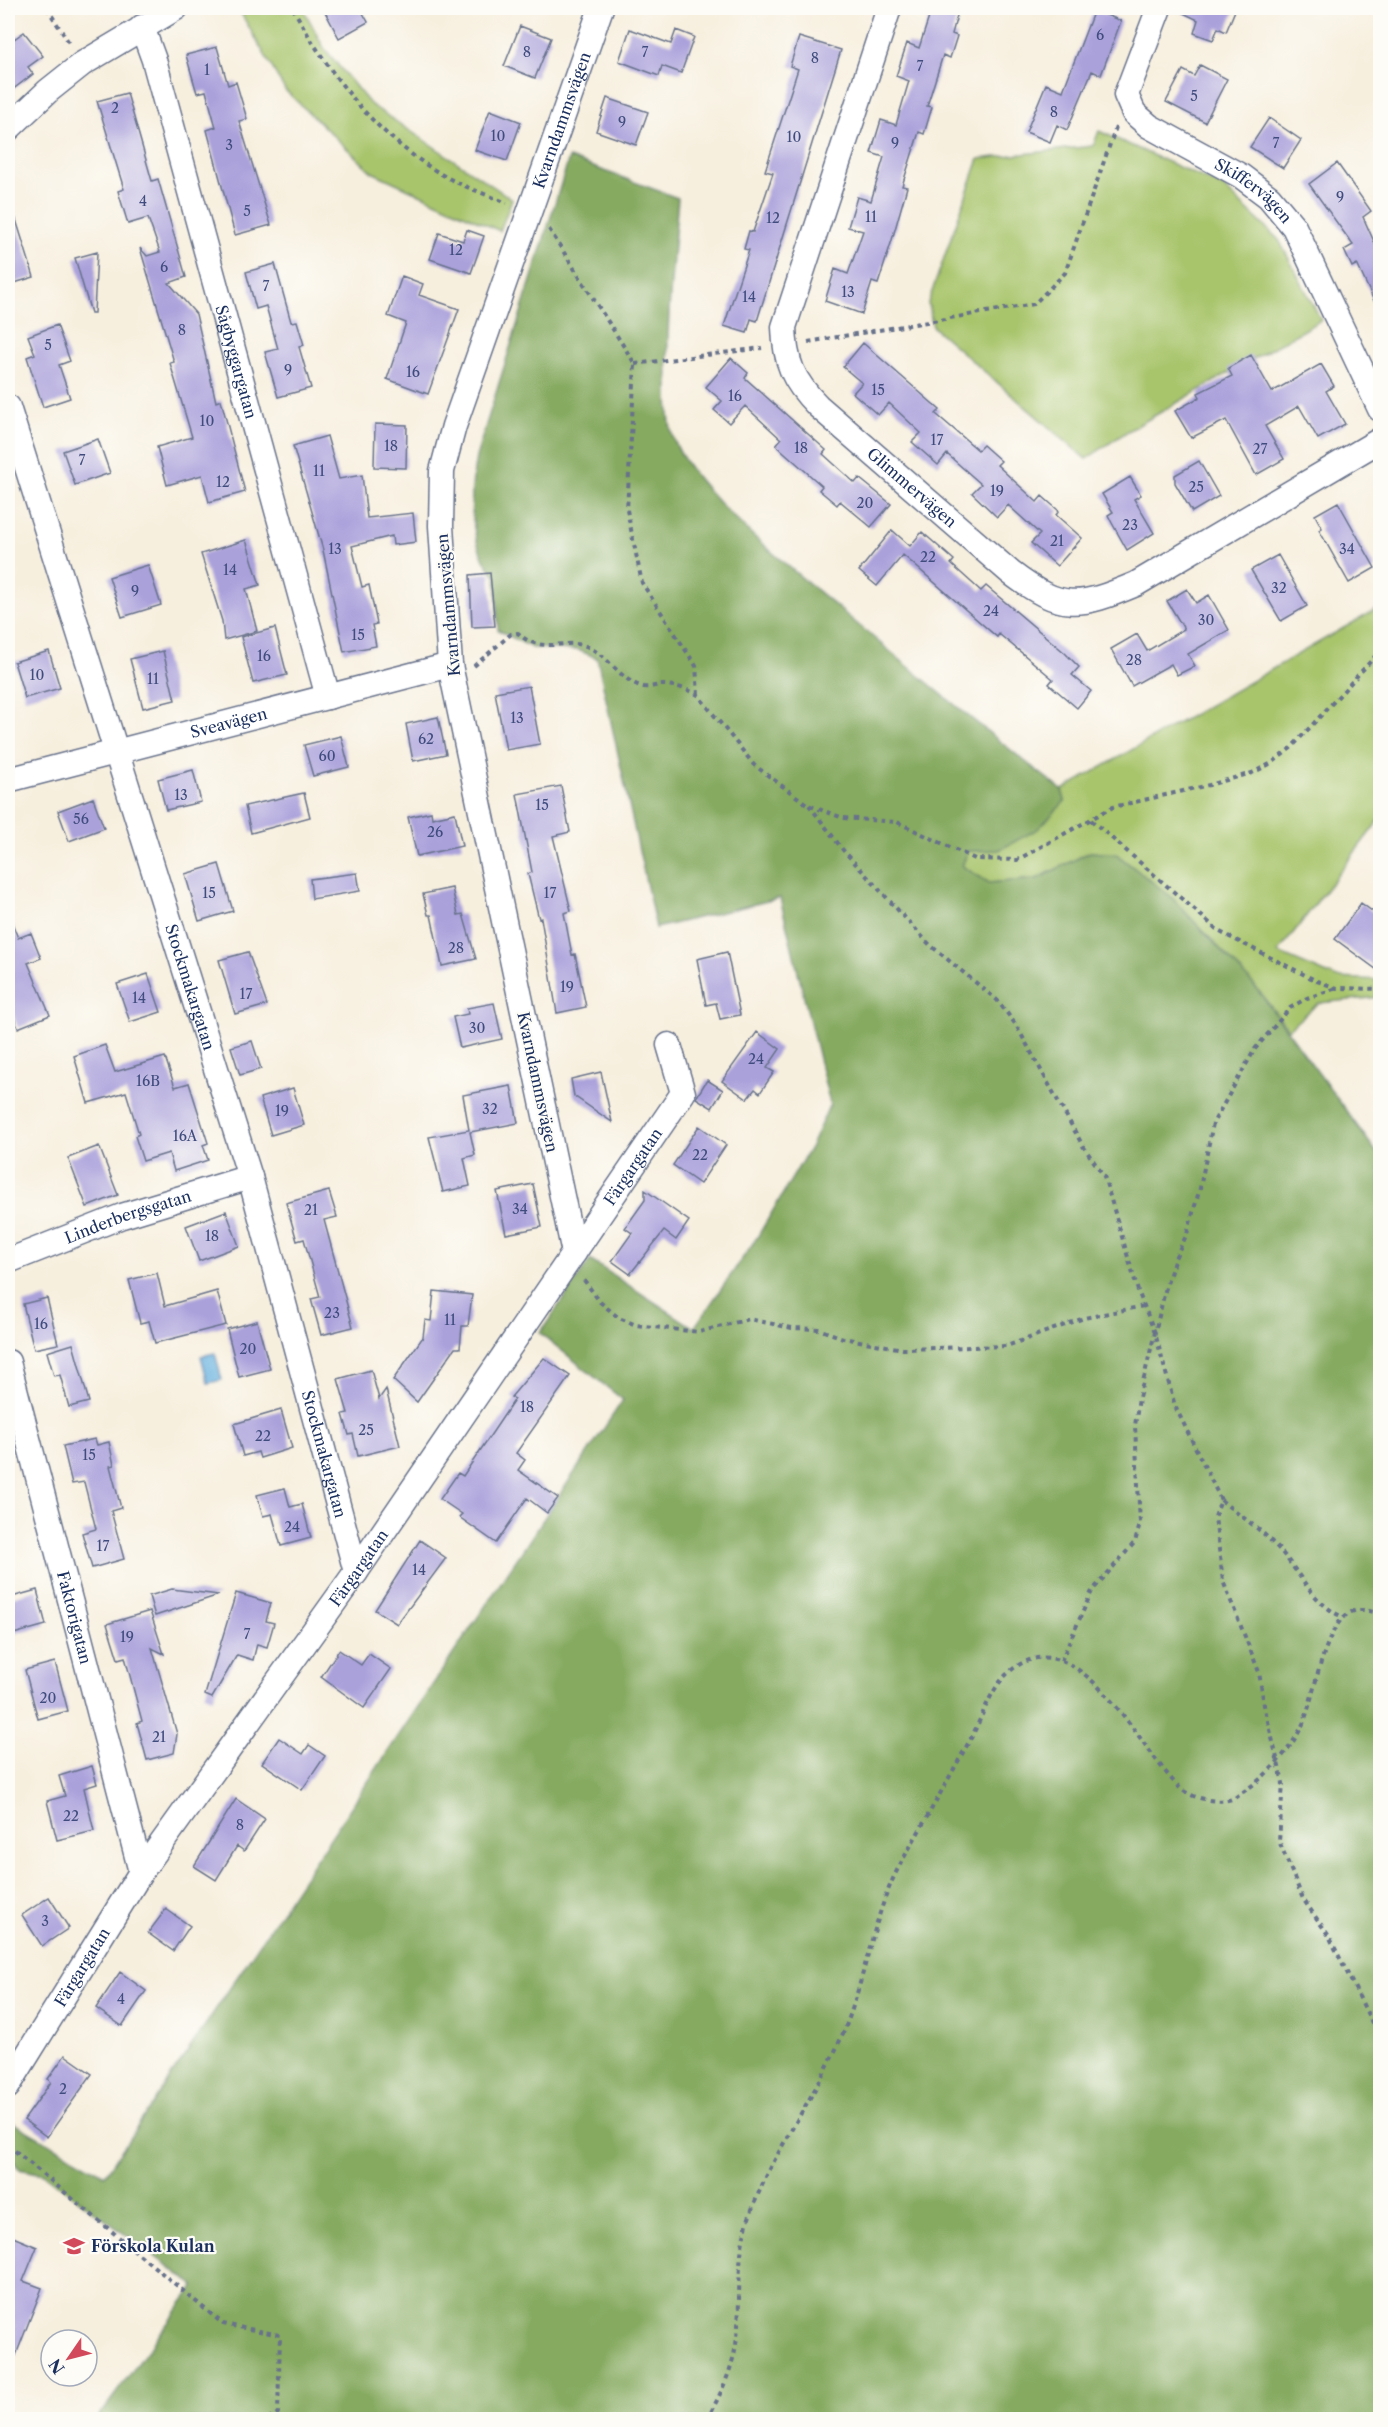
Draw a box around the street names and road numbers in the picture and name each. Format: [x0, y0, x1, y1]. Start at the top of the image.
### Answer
street label: Kvarndammsvägen [528, 49, 595, 191]
street label: Skiffervägen [1211, 154, 1296, 227]
street label: Sågbyggargatan [211, 303, 262, 421]
street label: Glimmervägen [863, 443, 961, 532]
street label: Kvarndammsvägen [432, 533, 464, 677]
street label: Sveavägen [188, 703, 269, 742]
street label: Stockmakargatan [161, 921, 219, 1053]
street label: Kvarndammsvägen [513, 1010, 563, 1154]
street label: Färgargatan [599, 1124, 666, 1209]
street label: Linderbergsgatan [62, 1186, 194, 1248]
street label: Stockmakargatan [298, 1388, 351, 1520]
street label: Färgargatan [325, 1525, 392, 1610]
street label: Faktorigatan [53, 1569, 96, 1666]
street label: Färgargatan [50, 1924, 114, 2010]

